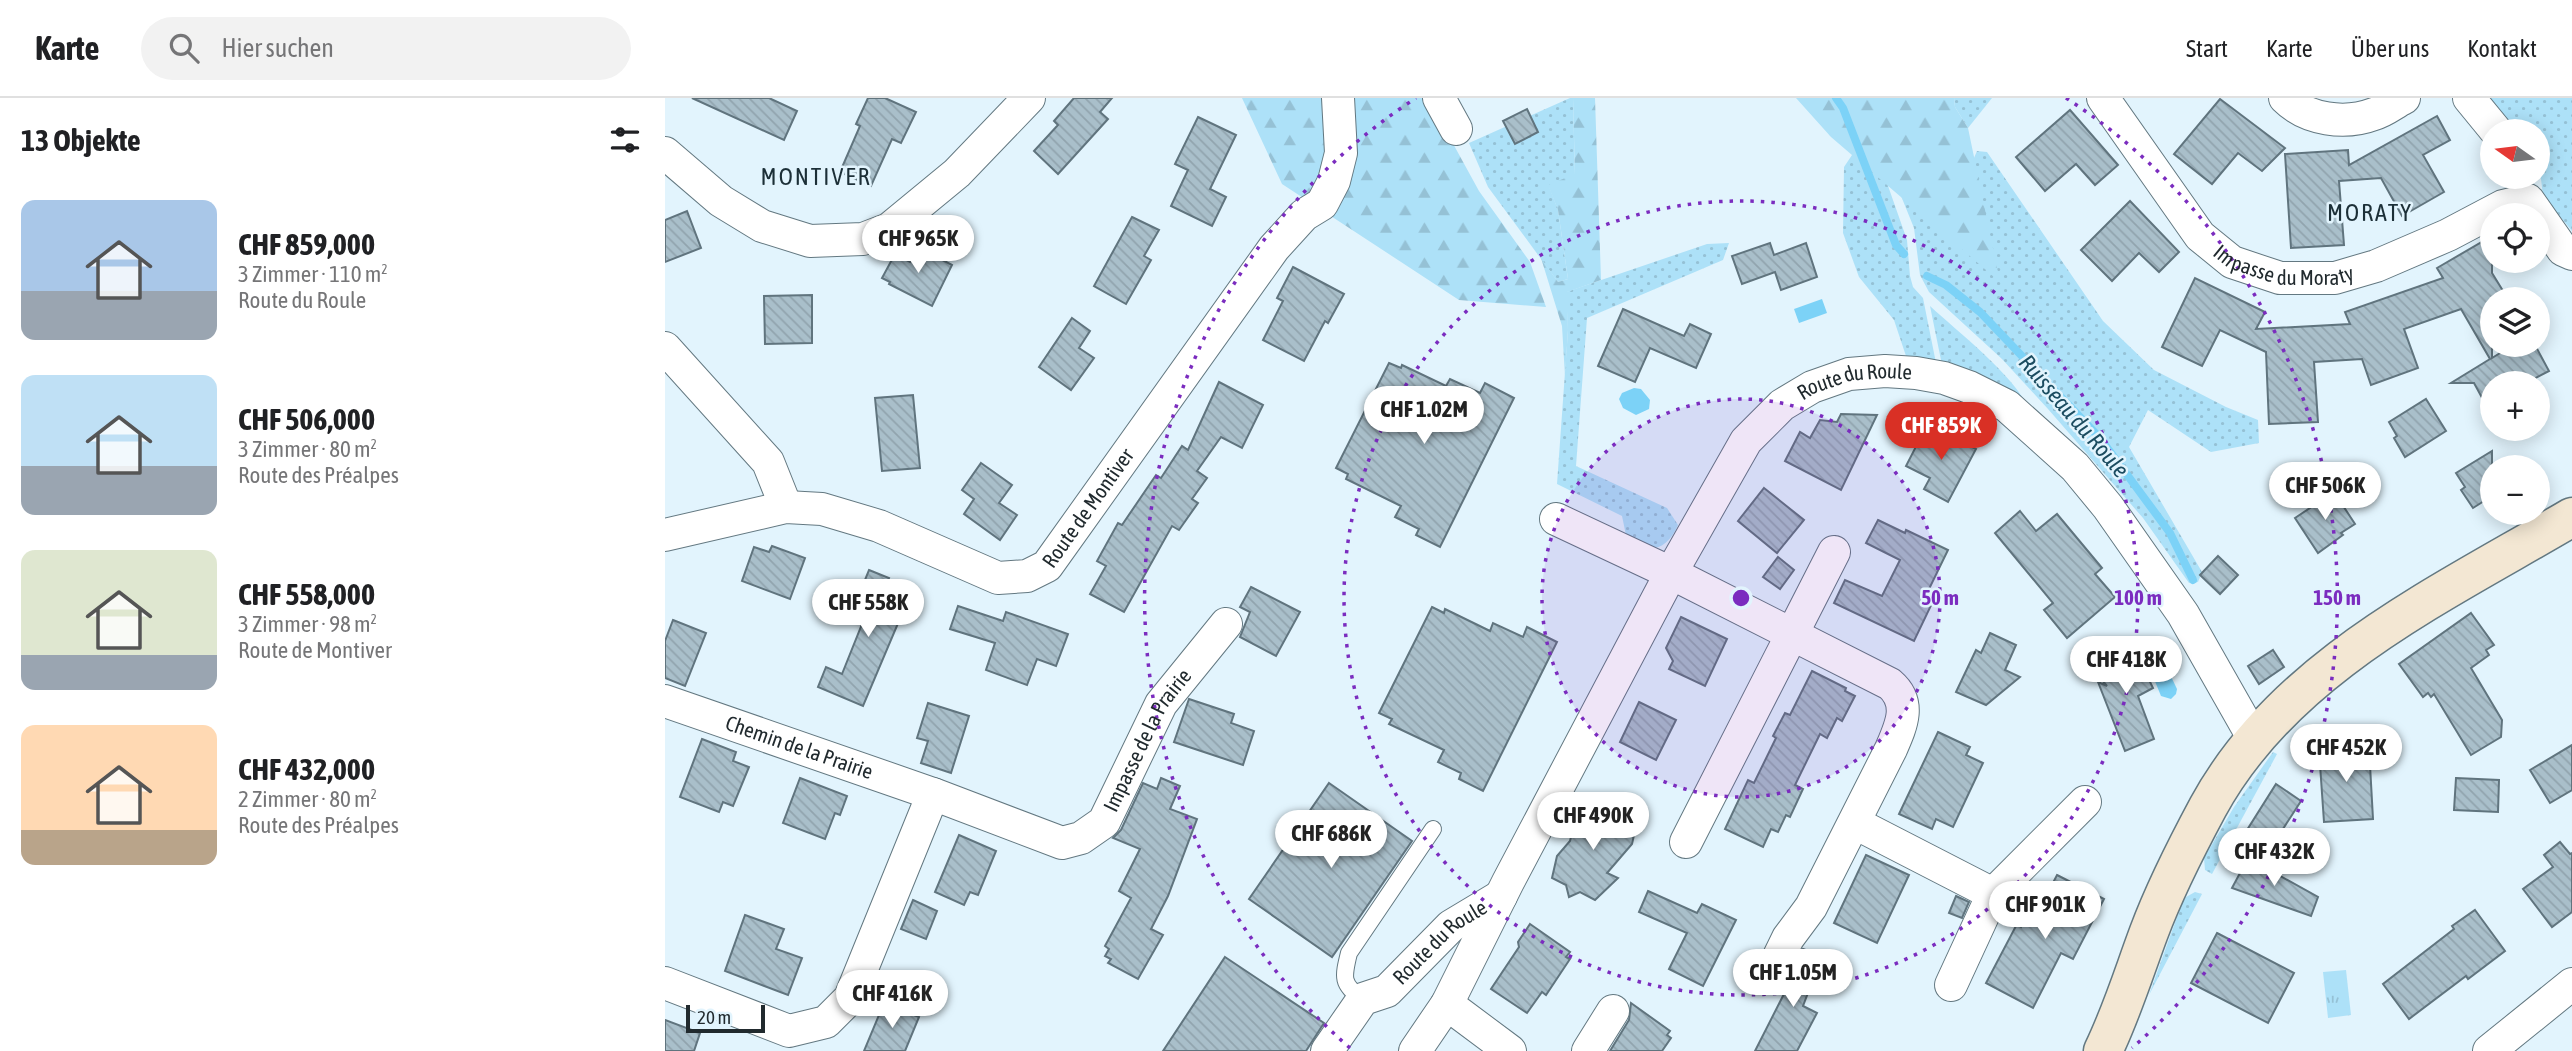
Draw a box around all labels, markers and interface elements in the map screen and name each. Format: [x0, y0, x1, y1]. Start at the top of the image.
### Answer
search box [141, 17, 631, 80]
text: Karte [35, 29, 99, 67]
icon: search [165, 29, 203, 67]
text: Hier suchen [221, 33, 334, 63]
text: Start [2186, 35, 2228, 62]
text: Karte [2266, 35, 2313, 62]
text: Über uns [2351, 35, 2429, 62]
text: Kontakt [2467, 35, 2537, 62]
north arrow [2480, 119, 2550, 189]
map controls [2480, 119, 2550, 525]
icon: filters [606, 121, 644, 159]
text: 13 Objekte [21, 123, 141, 157]
district label: MONTIVER [761, 163, 871, 190]
district label: MORATY [2327, 199, 2413, 226]
button: locate [2480, 203, 2550, 273]
pin: CHF 965K [846, 216, 990, 275]
text: CHF 965K [878, 225, 958, 251]
text: CHF 859,000 [238, 227, 375, 261]
icon: home [77, 228, 161, 312]
street label: Impasse du Moraty [2209, 239, 2357, 289]
text: 3 Zimmer · 110 m² [238, 261, 388, 287]
text: Route du Roule [238, 287, 366, 313]
button: layers [2480, 287, 2550, 357]
water label: Ruisseau du Roule [2014, 349, 2134, 483]
street label: Route du Roule [1792, 358, 1913, 404]
button: + [2480, 371, 2550, 441]
pin: CHF 1.02M [1344, 386, 1504, 446]
text: CHF 1.02M [1380, 396, 1468, 422]
text: CHF 506,000 [238, 402, 375, 436]
pin: CHF 859K [1869, 402, 2013, 462]
icon: home [77, 403, 161, 487]
text: CHF 859K [1901, 412, 1981, 438]
text: 3 Zimmer · 80 m² [238, 436, 377, 462]
street label: Route de Montiver [1037, 443, 1138, 572]
button: − [2480, 455, 2550, 525]
text: Route des Préalpes [238, 462, 399, 488]
pin: CHF 506K [2253, 462, 2397, 522]
text: CHF 506K [2285, 472, 2365, 498]
text: CHF 558,000 [238, 577, 375, 611]
icon: home [77, 578, 161, 662]
pin: CHF 558K [796, 580, 940, 639]
text: 50 m [1921, 585, 1959, 609]
text: 100 m [2114, 585, 2162, 609]
text: 150 m [2313, 585, 2361, 609]
centre of rings [1729, 586, 1753, 610]
text: CHF 558K [828, 589, 908, 615]
text: 3 Zimmer · 98 m² [238, 611, 377, 637]
pin: CHF 418K [2054, 636, 2198, 696]
text: Route de Montiver [238, 637, 392, 663]
text: CHF 418K [2086, 646, 2166, 672]
street label: Impasse de la Prairie [1098, 664, 1196, 815]
street label: Chemin de la Prairie [723, 710, 876, 783]
pin: CHF 452K [2274, 724, 2418, 784]
text: CHF 452K [2306, 734, 2386, 760]
text: CHF 432,000 [238, 752, 375, 786]
icon: home [77, 753, 161, 837]
text: 2 Zimmer · 80 m² [238, 786, 377, 812]
pin: CHF 490K [1521, 792, 1665, 852]
text: CHF 490K [1553, 802, 1633, 828]
pin: CHF 686K [1259, 810, 1403, 870]
text: Route des Préalpes [238, 812, 399, 838]
text: CHF 686K [1291, 820, 1371, 846]
pin: CHF 432K [2202, 828, 2346, 888]
text: CHF 432K [2234, 838, 2314, 864]
pin: CHF 901K [1973, 882, 2117, 941]
text: CHF 901K [2005, 891, 2085, 917]
street label: Route du Roule [1387, 894, 1491, 989]
pin: CHF 1.05M [1713, 950, 1873, 1009]
text: CHF 1.05M [1749, 959, 1837, 985]
pin: CHF 416K [820, 970, 964, 1030]
text: CHF 416K [852, 980, 932, 1006]
scale bar [686, 1002, 765, 1034]
text: 20 m [697, 1006, 731, 1028]

